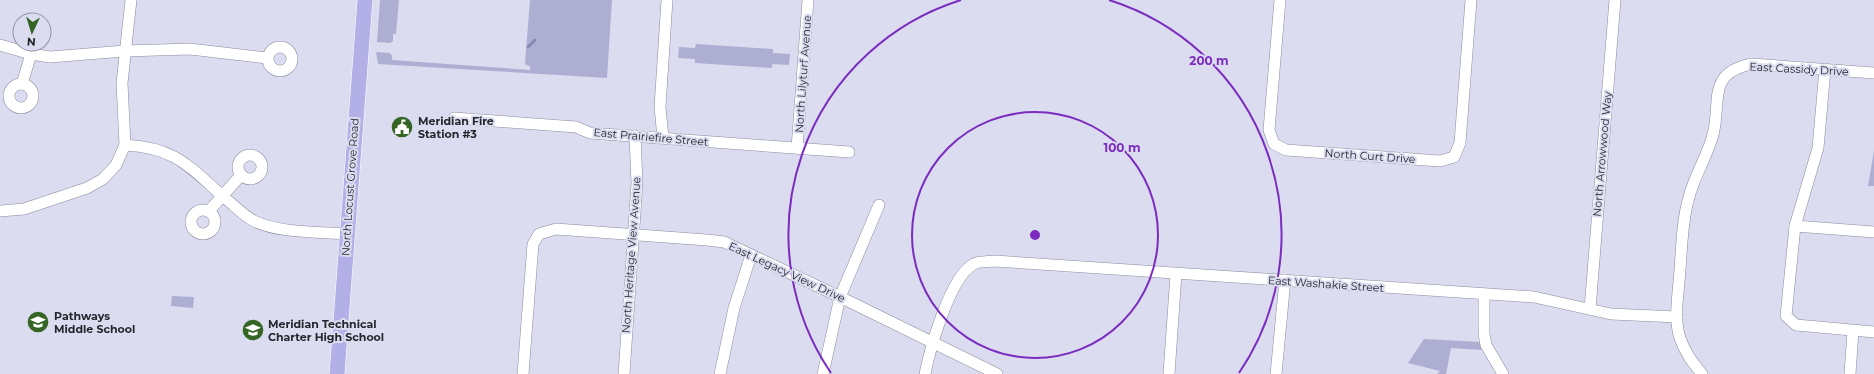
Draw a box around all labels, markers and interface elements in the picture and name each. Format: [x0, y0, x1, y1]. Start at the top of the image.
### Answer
north arrow [12, 12, 52, 52]
street label: North Lilyturf Avenue [792, 14, 814, 133]
text: N [26, 35, 36, 49]
text: 200 m [1189, 53, 1229, 68]
street label: East Cassidy Drive [1749, 59, 1849, 79]
street label: North Arrowwood Way [1590, 91, 1614, 217]
public building icon: Meridian Fire Station #3 [389, 114, 415, 140]
place label: Meridian Fire Station #3 [418, 114, 494, 141]
street label: North Locust Grove Road [338, 117, 362, 257]
street label: East Prairiefire Street [593, 125, 710, 149]
text: 100 m [1104, 140, 1140, 155]
street label: North Curt Drive [1324, 146, 1416, 166]
street label: North Heritage View Avenue [619, 176, 643, 334]
centre of rings [1028, 228, 1042, 242]
street label: East Legacy View Drive [727, 239, 848, 305]
street label: East Washakie Street [1268, 273, 1385, 295]
school or university icon: Pathways Middle School [25, 309, 51, 335]
place label: Pathways Middle School [54, 309, 135, 336]
school or university icon: Meridian Technical Charter High School [240, 317, 266, 343]
place label: Meridian Technical Charter High School [268, 317, 384, 344]

